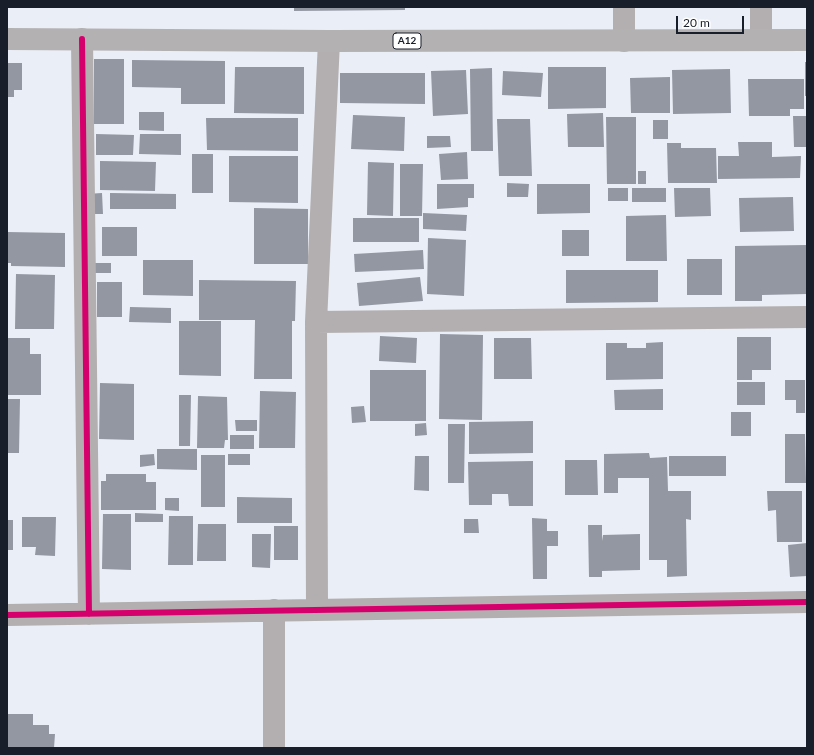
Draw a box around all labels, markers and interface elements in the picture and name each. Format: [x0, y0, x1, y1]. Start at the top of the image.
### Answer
scale bar [678, 8, 746, 34]
text: 20 m [683, 15, 710, 30]
road number: A12 [393, 33, 421, 49]

